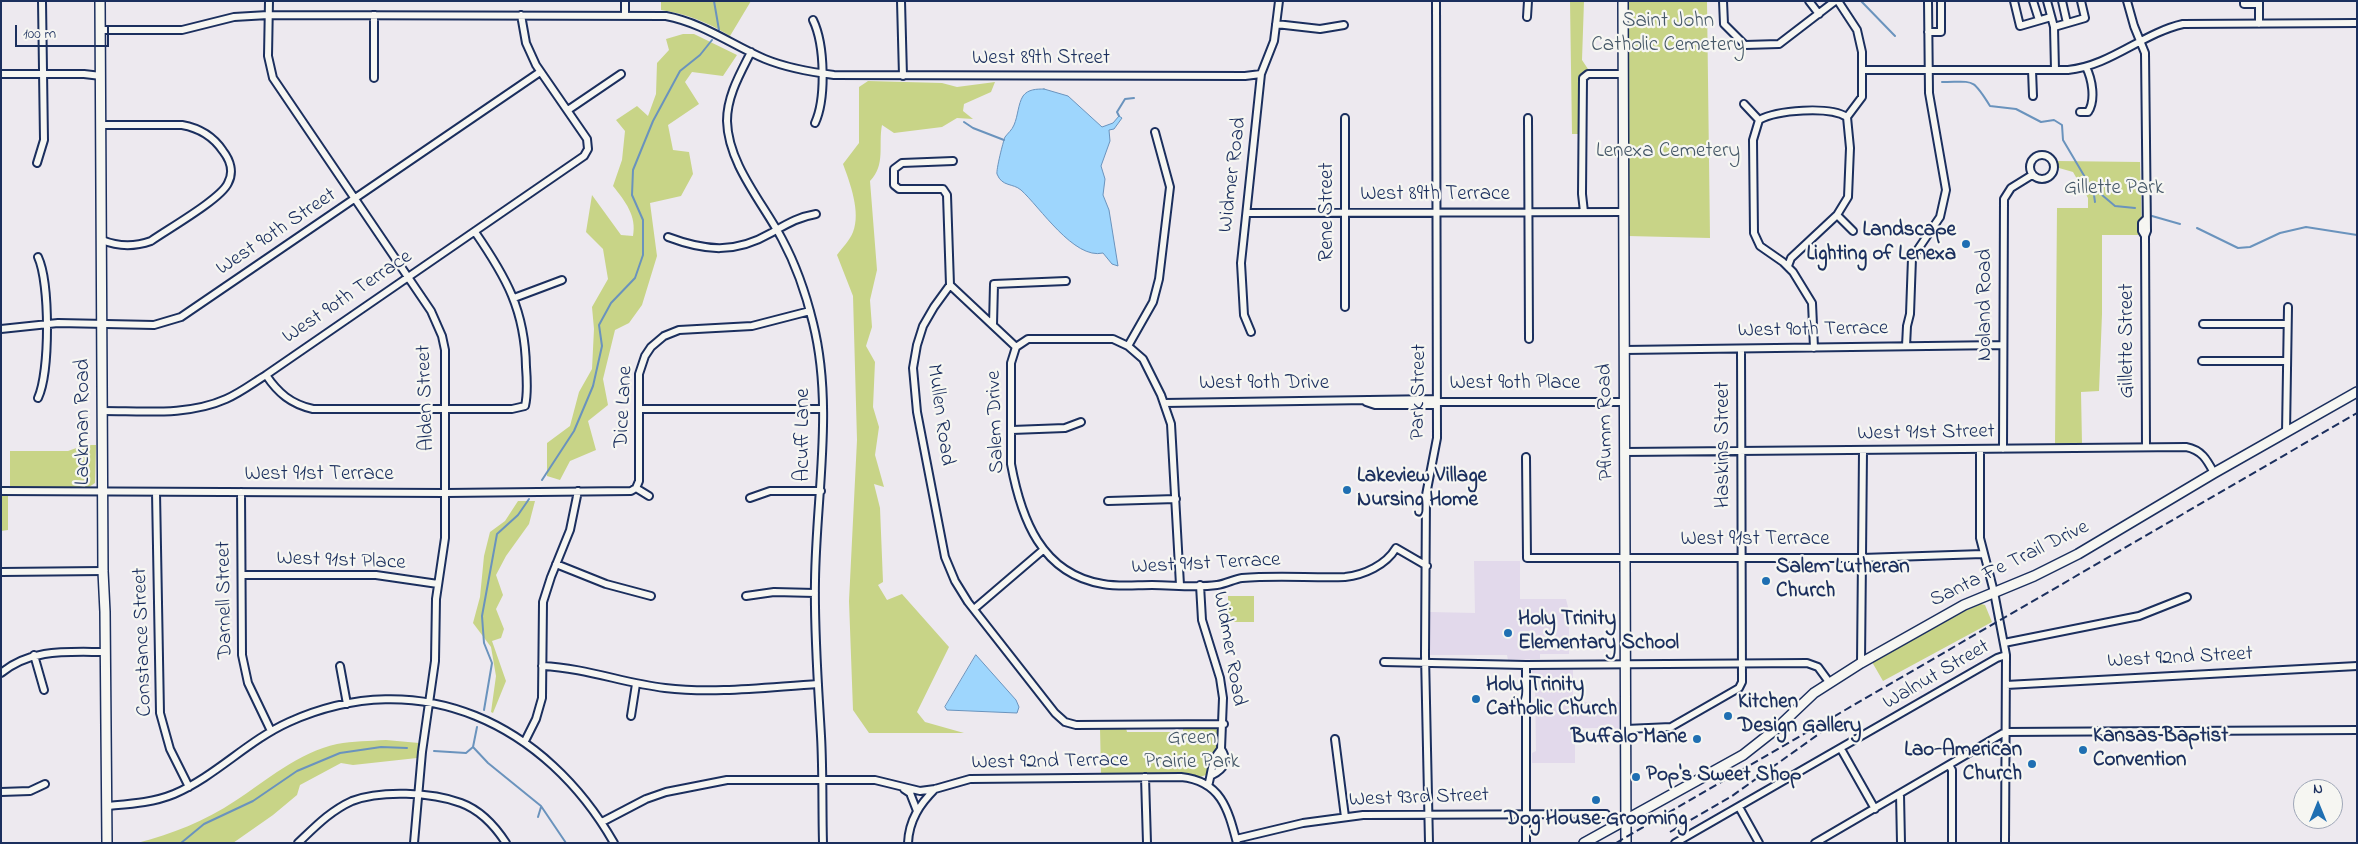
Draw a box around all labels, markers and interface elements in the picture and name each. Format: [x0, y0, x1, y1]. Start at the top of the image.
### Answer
park label: Saint John Catholic Cemetery [1591, 10, 1745, 60]
scale bar [18, 15, 111, 47]
text: 100 m [23, 23, 56, 45]
street label: West 89th Street [972, 47, 1110, 73]
street label: Widmer Road [1214, 116, 1254, 234]
park label: Lenexa Cemetery [1596, 140, 1740, 166]
street label: Rene Street [1316, 163, 1342, 261]
park label: Gillette Park [2064, 177, 2164, 203]
street label: West 89th Terrace [1360, 183, 1510, 209]
street label: West 90th Street [212, 184, 342, 282]
place label: Landscape Lighting of Lenexa [1806, 219, 1956, 269]
marker: Landscape Lighting of Lenexa [1960, 238, 1972, 250]
street label: West 90th Terrace [278, 245, 418, 351]
street label: Noland Road [1974, 249, 2000, 361]
street label: Gillette Street [2116, 283, 2142, 399]
street label: West 90th Terrace [1737, 317, 1889, 345]
street label: Alden Street [413, 344, 441, 452]
street label: Park Street [1407, 344, 1433, 440]
street label: Lackman Road [72, 359, 98, 485]
street label: Mullen Road [919, 363, 959, 467]
street label: Pflumm Road [1593, 363, 1621, 481]
street label: Dice Lane [610, 365, 640, 449]
street label: Salem Drive [983, 370, 1011, 474]
street label: West 90th Drive [1199, 372, 1329, 398]
street label: West 90th Place [1450, 372, 1580, 398]
street label: Haskins Street [1712, 382, 1738, 508]
street label: Acuff Lane [792, 388, 818, 482]
street label: West 91st Street [1857, 420, 1995, 448]
street label: West 91st Terrace [244, 463, 394, 489]
place label: Lakeview Village Nursing Home [1357, 465, 1487, 515]
marker: Lakeview Village Nursing Home [1341, 484, 1353, 496]
street label: Santa Fe Trail Drive [1927, 516, 2093, 614]
street label: West 91st Terrace [1680, 528, 1830, 554]
street label: Darnell Street [212, 541, 240, 659]
street label: West 91st Place [276, 547, 406, 577]
street label: West 91st Terrace [1131, 549, 1281, 581]
place label: Salem Lutheran Church [1776, 556, 1910, 606]
street label: Constance Street [129, 567, 159, 717]
marker: Salem Lutheran Church [1760, 575, 1772, 587]
street label: Widmer Road [1206, 590, 1250, 708]
place label: Holy Trinity Elementary School [1518, 608, 1679, 658]
marker: Holy Trinity Elementary School [1502, 627, 1514, 639]
street label: Walnut Street [1879, 635, 1995, 717]
street label: West 92nd Street [2107, 643, 2253, 675]
place label: Holy Trinity Catholic Church [1486, 674, 1617, 724]
place label: Kitchen Design Gallery [1738, 691, 1862, 741]
marker: Holy Trinity Catholic Church [1470, 693, 1482, 705]
marker: Kitchen Design Gallery [1722, 710, 1734, 722]
place label: Kansas Baptist Convention [2093, 725, 2228, 775]
place label: Buffalo Mane [1571, 726, 1687, 752]
park label: Green Prairie Park [1144, 727, 1240, 777]
marker: Buffalo Mane [1691, 733, 1703, 745]
place label: Lao-American Church [1904, 739, 2022, 789]
marker: Kansas Baptist Convention [2077, 744, 2089, 756]
street label: West 92nd Terrace [971, 749, 1129, 777]
marker: Lao-American Church [2026, 758, 2038, 770]
place label: Pop's Sweet Shop [1646, 764, 1802, 790]
marker: Pop's Sweet Shop [1630, 771, 1642, 783]
north arrow [2293, 779, 2343, 829]
text: N [2313, 779, 2323, 800]
street label: West 93rd Street [1349, 784, 1489, 814]
marker: Dog House Grooming [1590, 794, 1602, 806]
place label: Dog House Grooming [1505, 808, 1687, 834]

